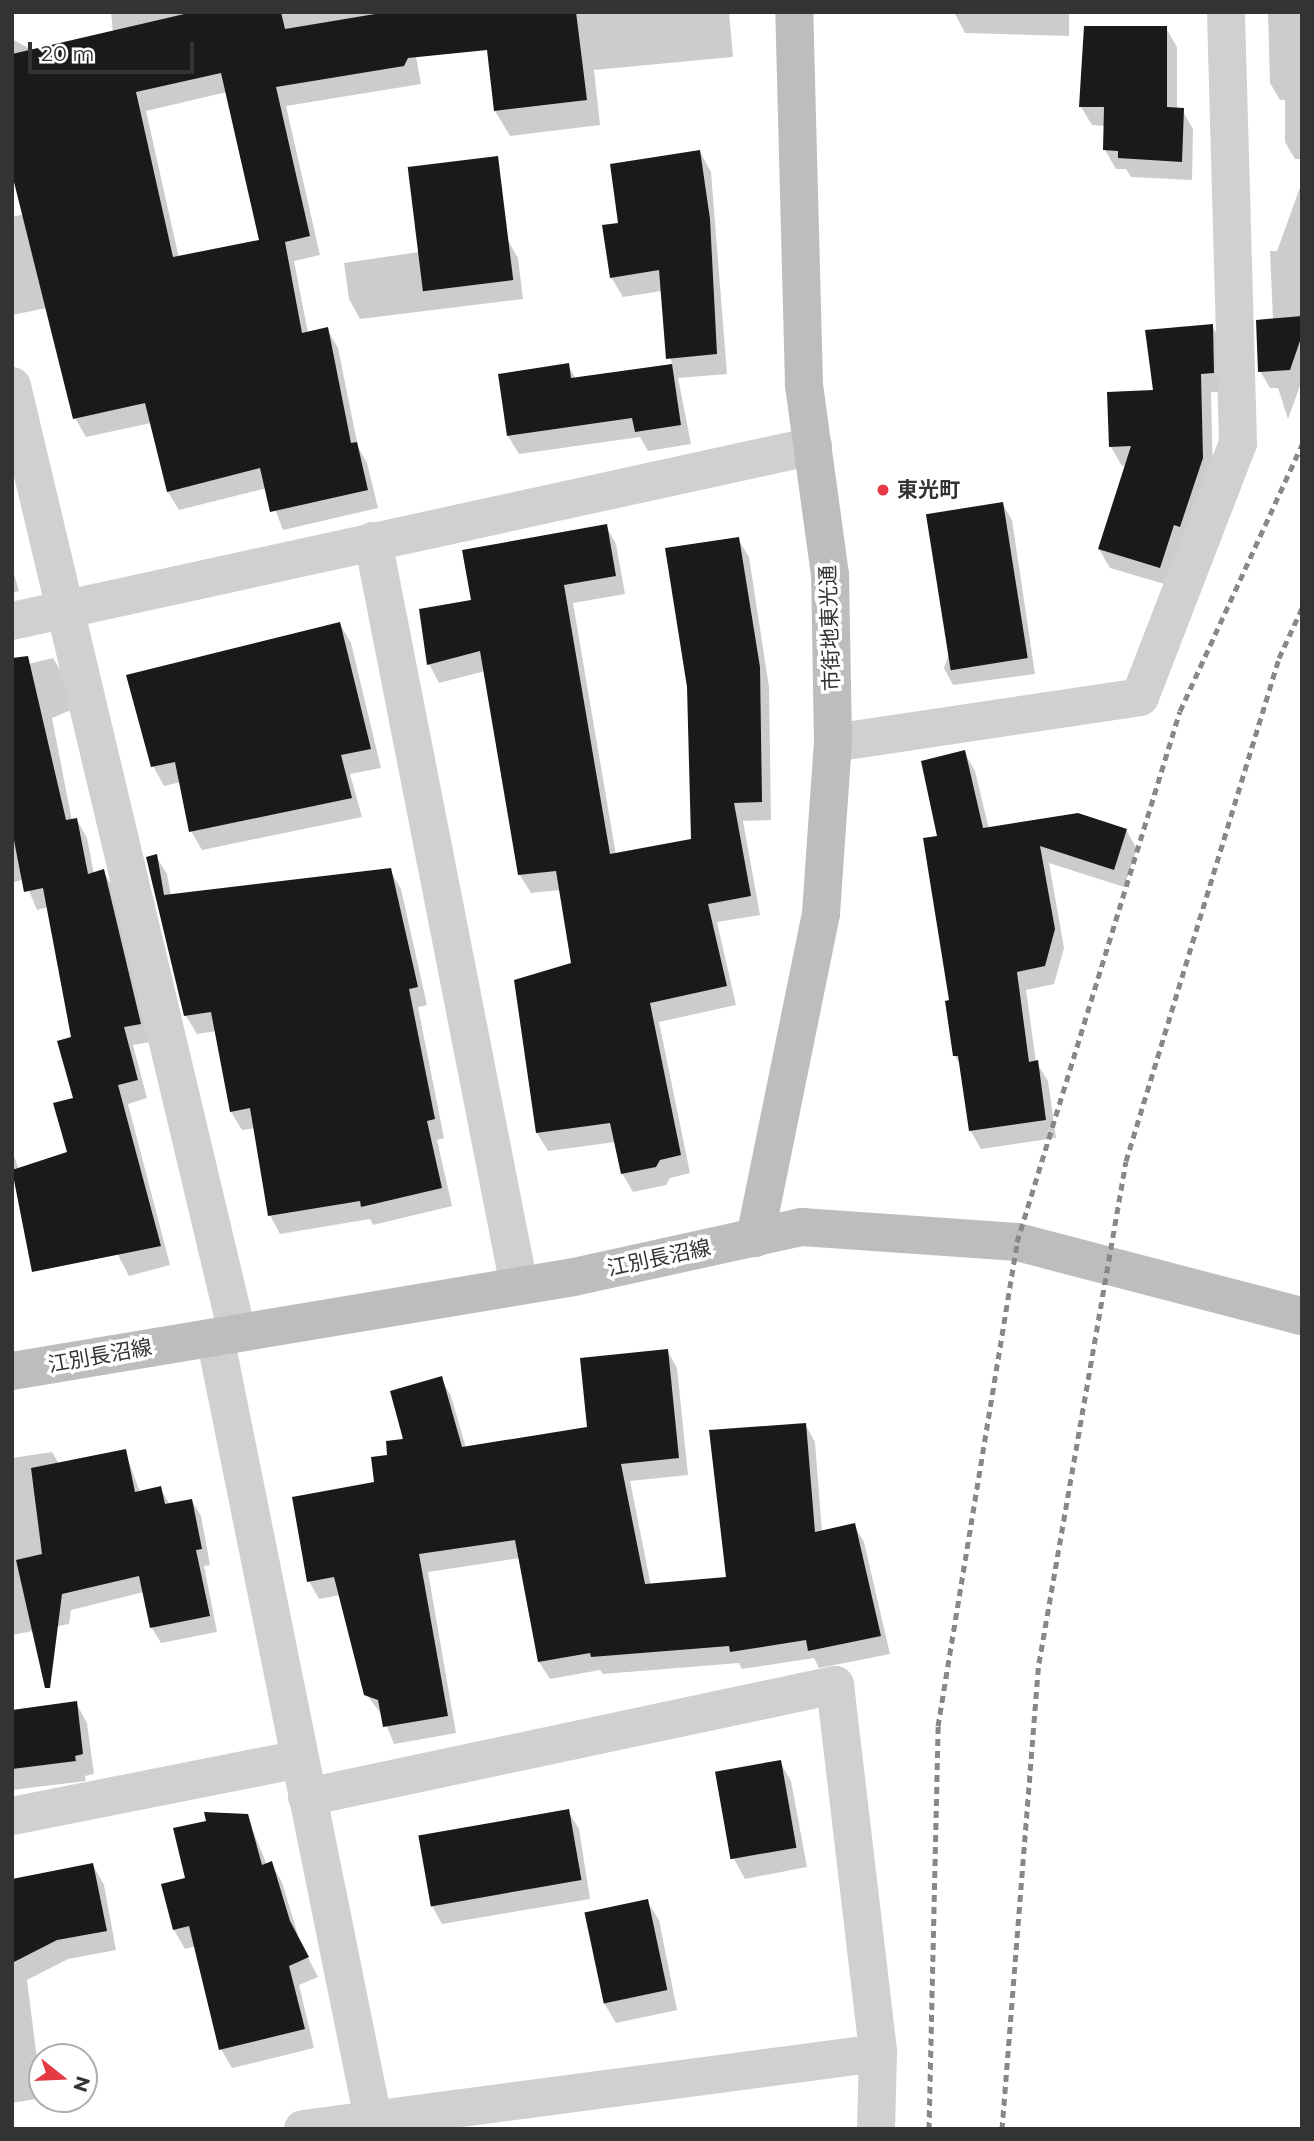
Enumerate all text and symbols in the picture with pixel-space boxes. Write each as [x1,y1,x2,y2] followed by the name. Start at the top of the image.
[32,28,198,72] scale bar
[41,41,95,66] text: 20 m
[897,477,960,503] place label: 東光町
[875,482,891,498] marker: 東光町
[815,565,845,691] street label: 市街地東光通
[605,1235,713,1281] street label: 江別長沼線
[46,1334,154,1378] street label: 江別長沼線
[28,2043,98,2113] north arrow
[68,2073,95,2095] text: N

